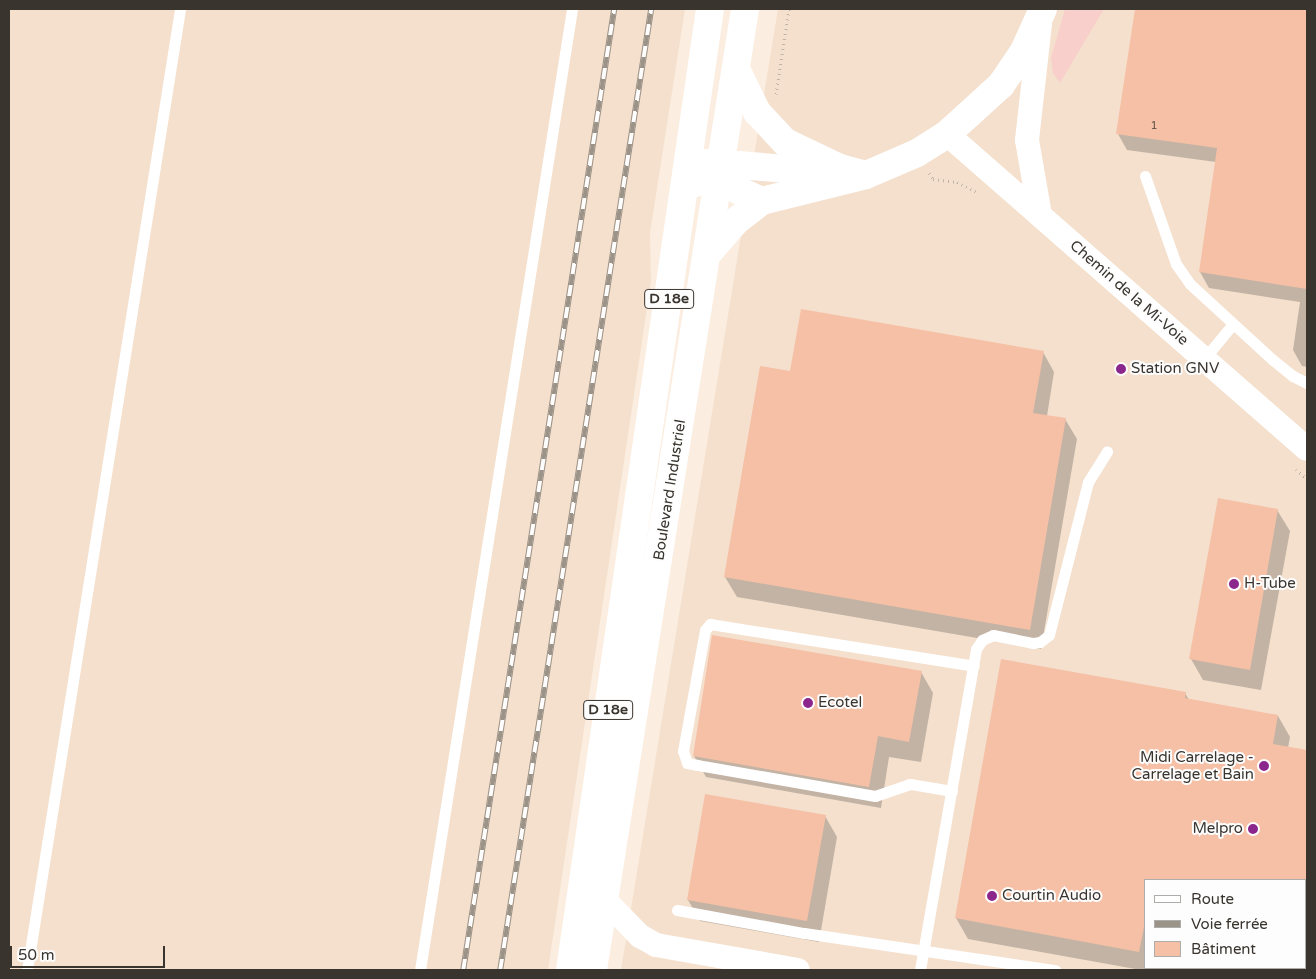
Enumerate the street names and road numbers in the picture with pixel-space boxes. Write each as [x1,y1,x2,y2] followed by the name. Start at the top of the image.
[1066,237,1192,349] street label: Chemin de la Mi-Voie
[644,288,694,310] road number: D 18e
[650,418,690,562] street label: Boulevard Industriel
[583,698,633,722] road number: D 18e

